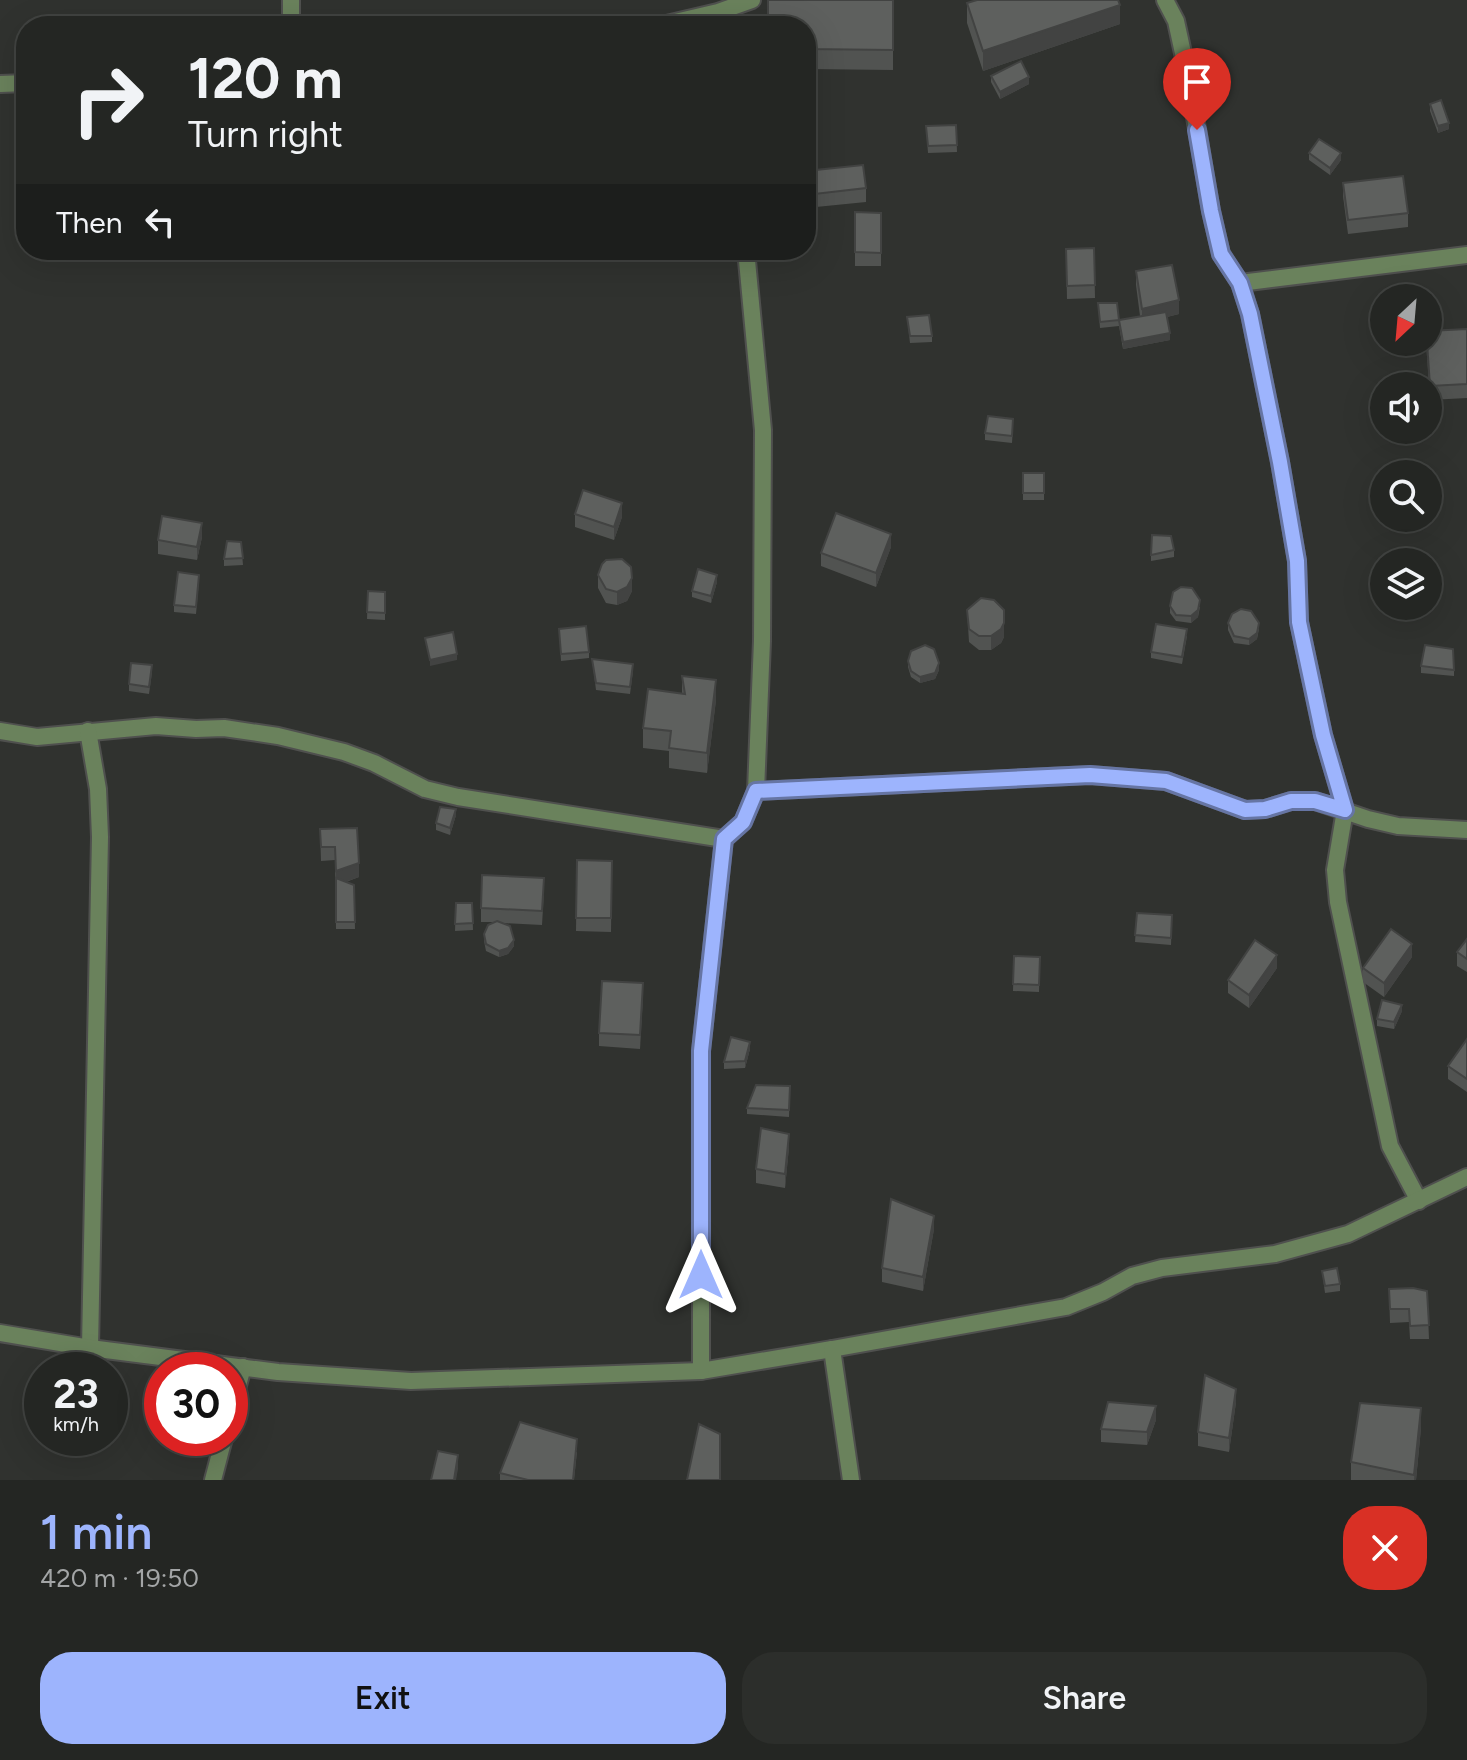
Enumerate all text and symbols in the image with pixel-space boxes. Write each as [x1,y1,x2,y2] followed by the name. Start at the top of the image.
[188,45,343,112] text: 120 m
[56,48,160,152] icon: right
[1163,48,1231,130] pin
[1175,60,1219,104] icon: arrive
[188,113,343,156] text: Turn right
[138,200,182,244] icon: left
[56,204,122,241] text: Then
[1370,284,1442,356] north arrow
[1370,284,1442,620] map controls
[1370,372,1442,444] button: sound
[1370,460,1442,532] button: search
[1370,548,1442,620] button: layers
[659,1233,743,1317] position arrow
[144,1352,248,1456] speed limit sign: 30
[53,1370,99,1418] text: 23
[53,1412,99,1436] text: km/h
[40,1503,152,1561] text: 1 min
[1343,1506,1427,1590] button: close
[40,1562,199,1594] text: 420 m · 19:50
[40,1652,726,1744] button: Exit
[742,1652,1427,1744] button: Share

